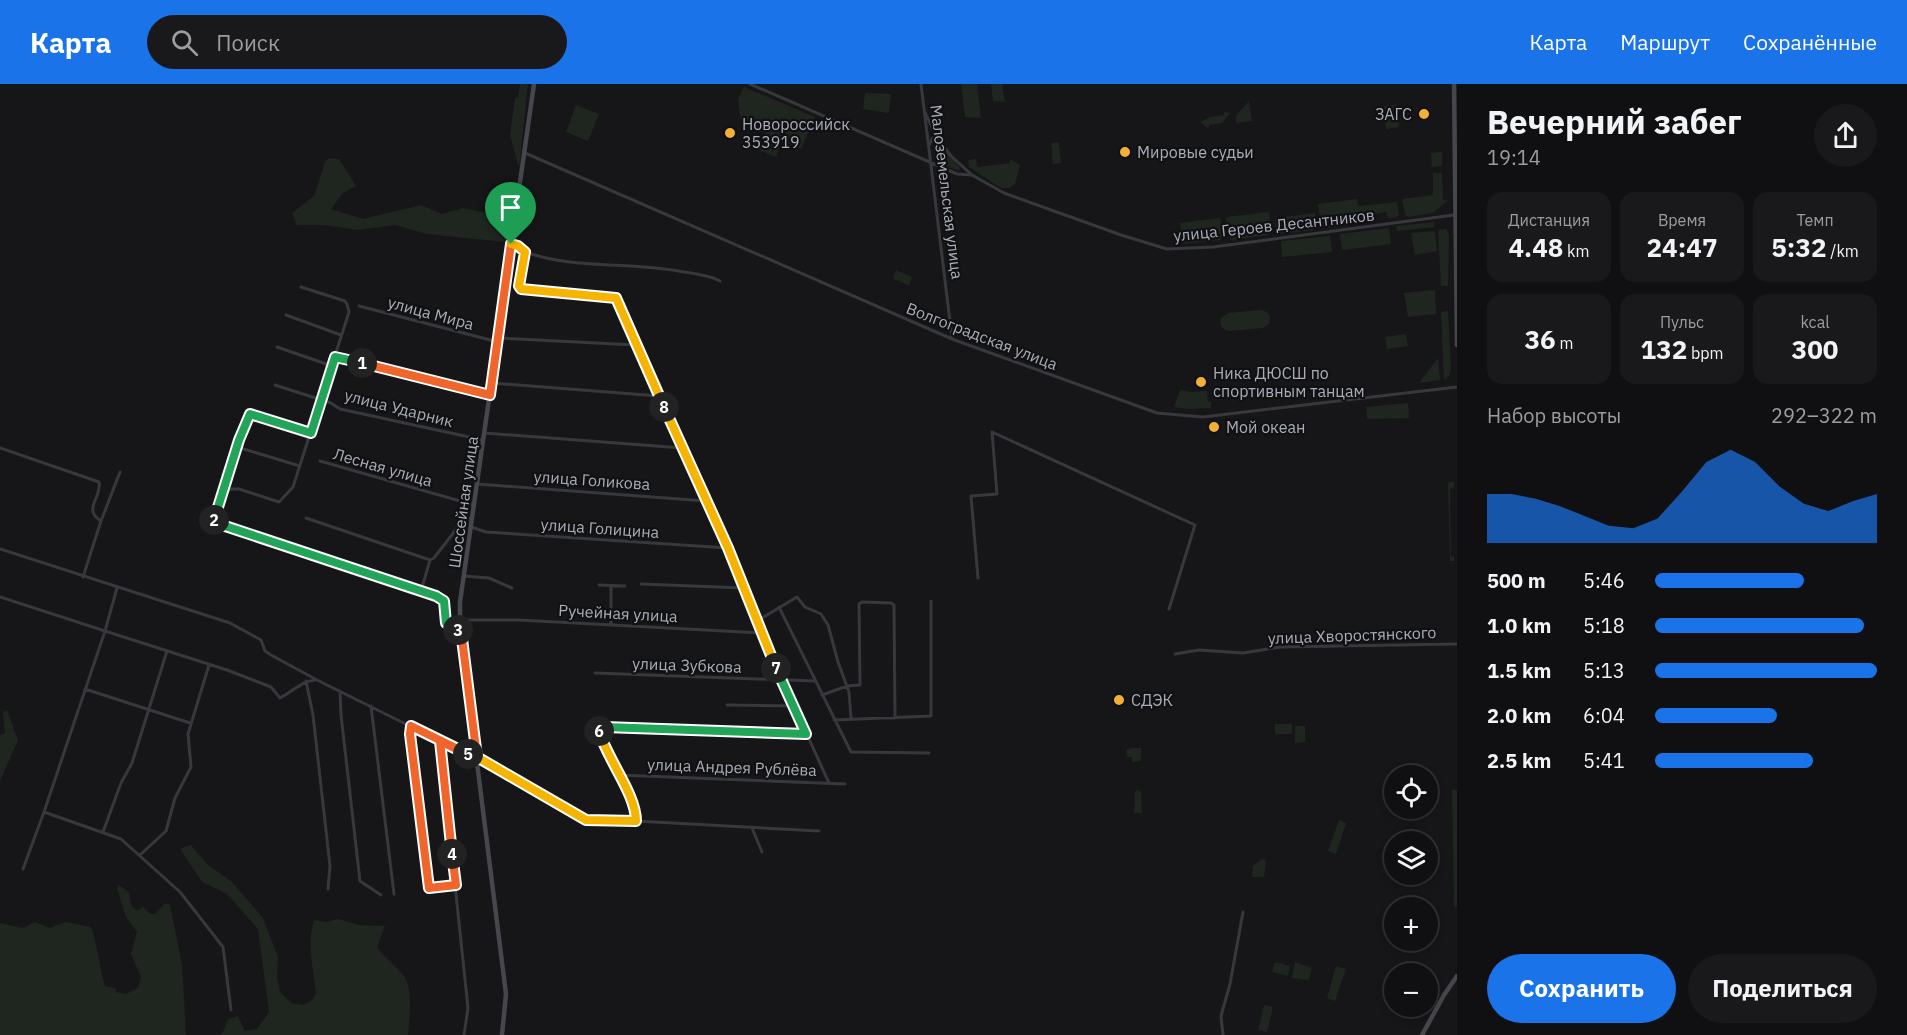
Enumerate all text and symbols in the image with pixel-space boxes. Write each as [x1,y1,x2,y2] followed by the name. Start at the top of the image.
[147,15,567,69] search box
[30,24,111,61] text: Карта
[168,26,201,59] icon: search
[216,28,280,57] text: Поиск
[1529,28,1587,56] text: Карта
[1620,28,1710,56] text: Маршрут
[1743,28,1877,56] text: Сохранённые
[1487,100,1742,143] text: Вечерний забег
[926,104,968,281] street label: Малоземельская улица
[1375,104,1412,124] place label: ЗАГС
[1814,104,1877,167] button: share
[1417,107,1431,121] marker: ЗАГС
[742,114,850,152] place label: Новороссийск 353919
[723,126,737,140] marker: Новороссийск 353919
[1137,142,1254,162] place label: Мировые судьи
[1487,144,1541,171] text: 19:14
[1118,145,1132,159] marker: Мировые судьи
[485,182,536,244] pin
[494,191,527,224] icon: arrive
[1172,204,1376,246] street label: улица Героев Десантников
[1508,210,1590,230] text: Дистанция
[1658,210,1706,230] text: Время
[1796,210,1834,230] text: Темп
[1508,230,1563,264] text: 4.48
[1647,230,1717,264] text: 24:47
[1771,230,1827,264] text: 5:32
[1563,241,1590,261] text: km
[1827,241,1859,261] text: /km
[386,292,477,334] street label: улица Мира
[903,298,1061,374] street label: Волгоградская улица
[1660,312,1704,332] text: Пульс
[1800,312,1830,332] text: kcal
[1525,322,1556,356] text: 36
[1640,332,1687,366] text: 132
[1792,332,1838,366] text: 300
[1556,333,1573,353] text: m
[1687,343,1724,363] text: bpm
[347,348,377,378] pin: 1
[357,353,367,373] text: 1
[1213,363,1365,401] place label: Ника ДЮСШ по спортивным танцам
[1194,375,1208,389] marker: Ника ДЮСШ по спортивным танцам
[342,385,456,431] street label: улица Ударник
[649,392,679,422] pin: 8
[659,397,669,417] text: 8
[1487,402,1621,429] text: Набор высоты
[1771,402,1877,429] text: 292–322 m
[1226,417,1305,437] place label: Мой океан
[1207,420,1221,434] marker: Мой океан
[444,434,482,569] street label: Шоссейная улица
[331,443,435,491] street label: Лесная улица
[533,466,651,494] street label: улица Голикова
[199,505,229,535] pin: 2
[209,510,219,530] text: 2
[540,514,660,542] street label: улица Голицина
[1487,567,1546,594] text: 500 m
[1583,567,1625,594] text: 5:46
[558,600,679,626] street label: Ручейная улица
[1487,612,1551,639] text: 1.0 km
[1583,612,1625,639] text: 5:18
[443,615,473,645] pin: 3
[453,620,463,640] text: 3
[1267,622,1437,648] street label: улица Хворостянского
[632,653,743,677] street label: улица Зубкова
[761,653,791,683] pin: 7
[1487,657,1551,684] text: 1.5 km
[1583,657,1625,684] text: 5:13
[771,658,781,678] text: 7
[1131,690,1173,710] place label: СДЭК
[1112,693,1126,707] marker: СДЭК
[1487,702,1551,729] text: 2.0 km
[1583,702,1625,729] text: 6:04
[584,716,614,746] pin: 6
[594,721,604,741] text: 6
[453,739,483,769] pin: 5
[463,744,473,764] text: 5
[1487,747,1551,774] text: 2.5 km
[1583,747,1625,774] text: 5:41
[647,754,818,780] street label: улица Андрея Рублёва
[1384,765,1438,1017] map controls
[1384,765,1438,819] button: locate
[1384,831,1438,885] button: layers
[437,839,467,869] pin: 4
[447,844,457,864] text: 4
[1384,897,1438,951] button: +
[1487,954,1676,1023] button: Сохранить
[1688,954,1877,1023] button: Поделиться
[1384,963,1438,1017] button: −

